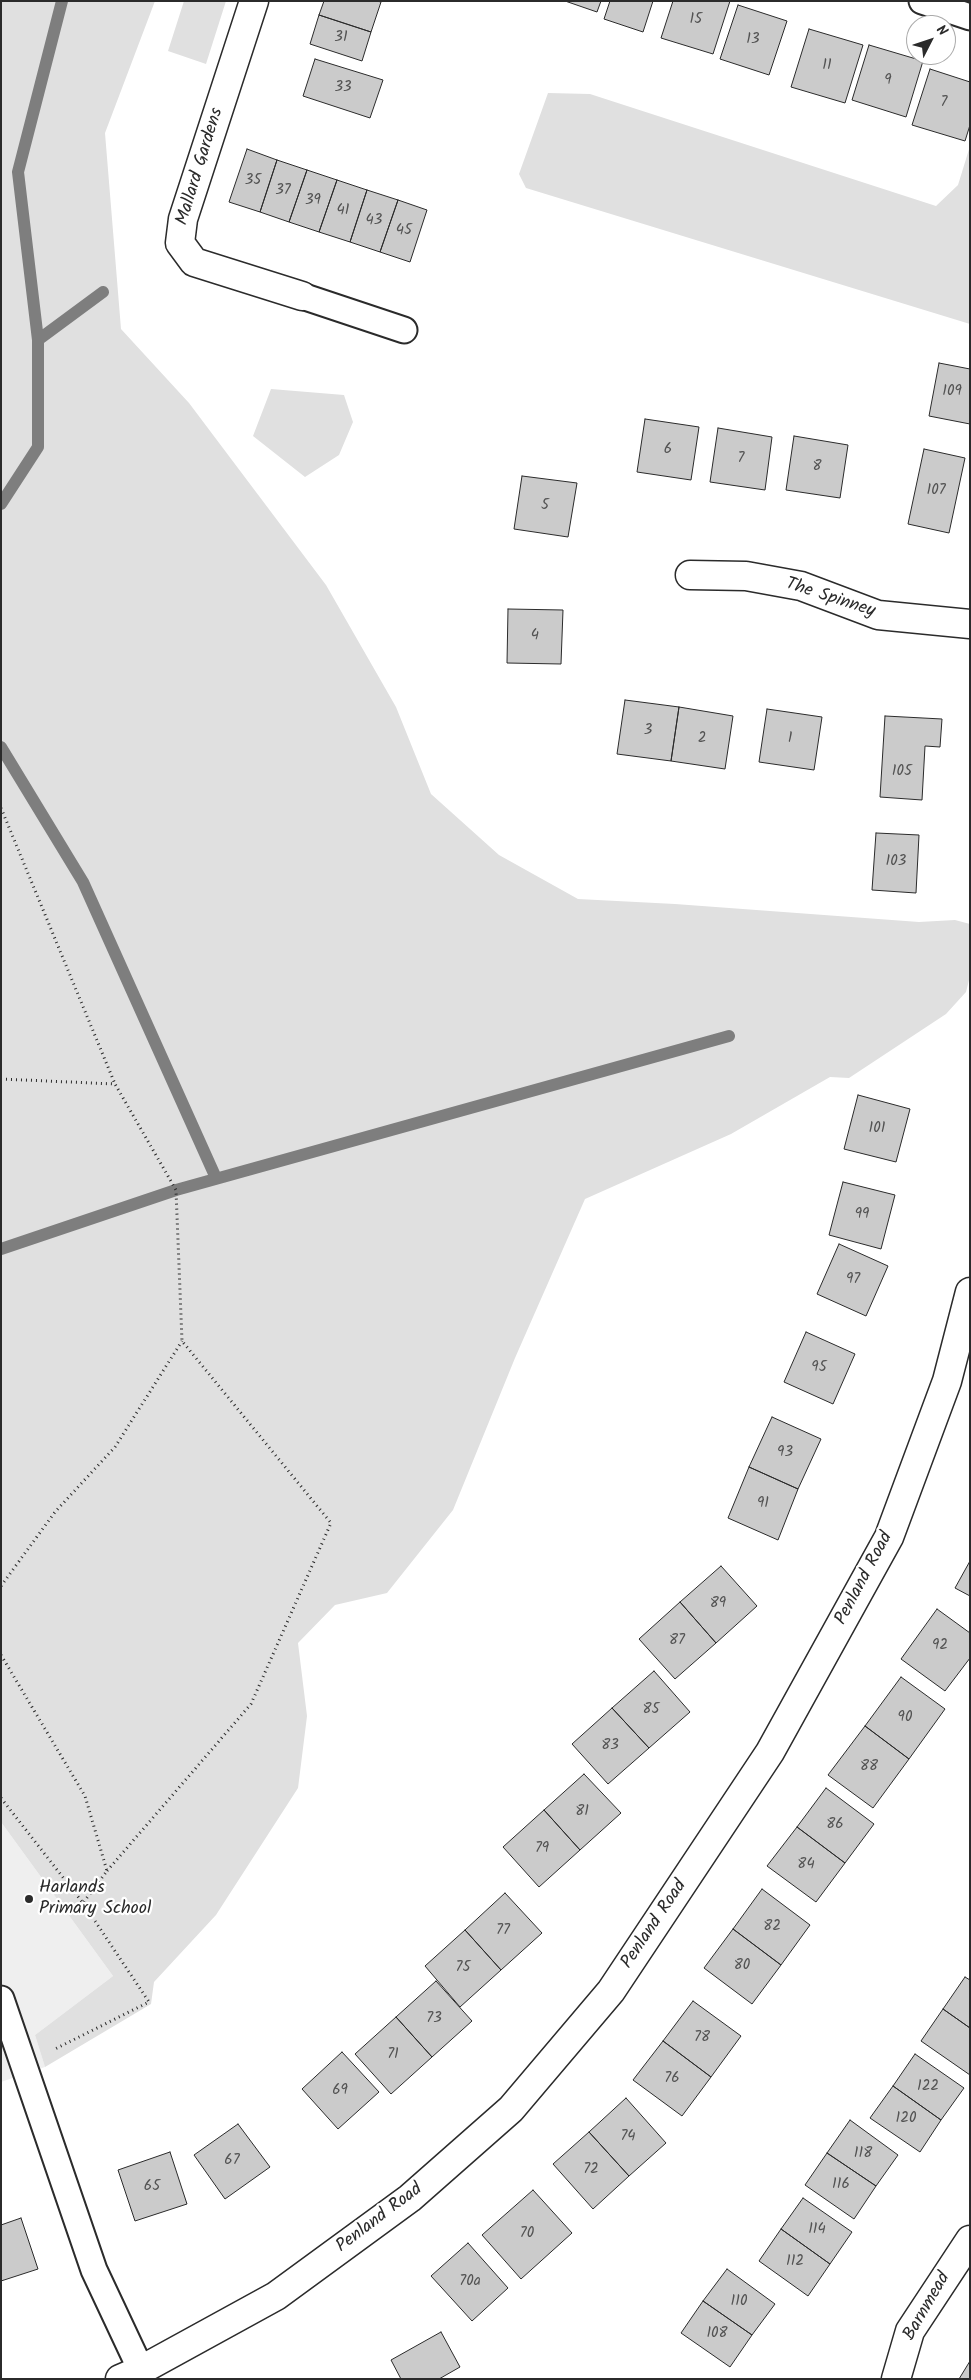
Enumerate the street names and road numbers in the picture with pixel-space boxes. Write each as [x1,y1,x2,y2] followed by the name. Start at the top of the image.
[173,106,229,228] street label: Mallard Gardens
[783,574,877,624] street label: The Spinney
[831,1529,899,1629] street label: Penland Road
[617,1877,693,1973] street label: Penland Road
[333,2180,427,2258] street label: Penland Road
[900,2269,956,2345] street label: Barnmead

